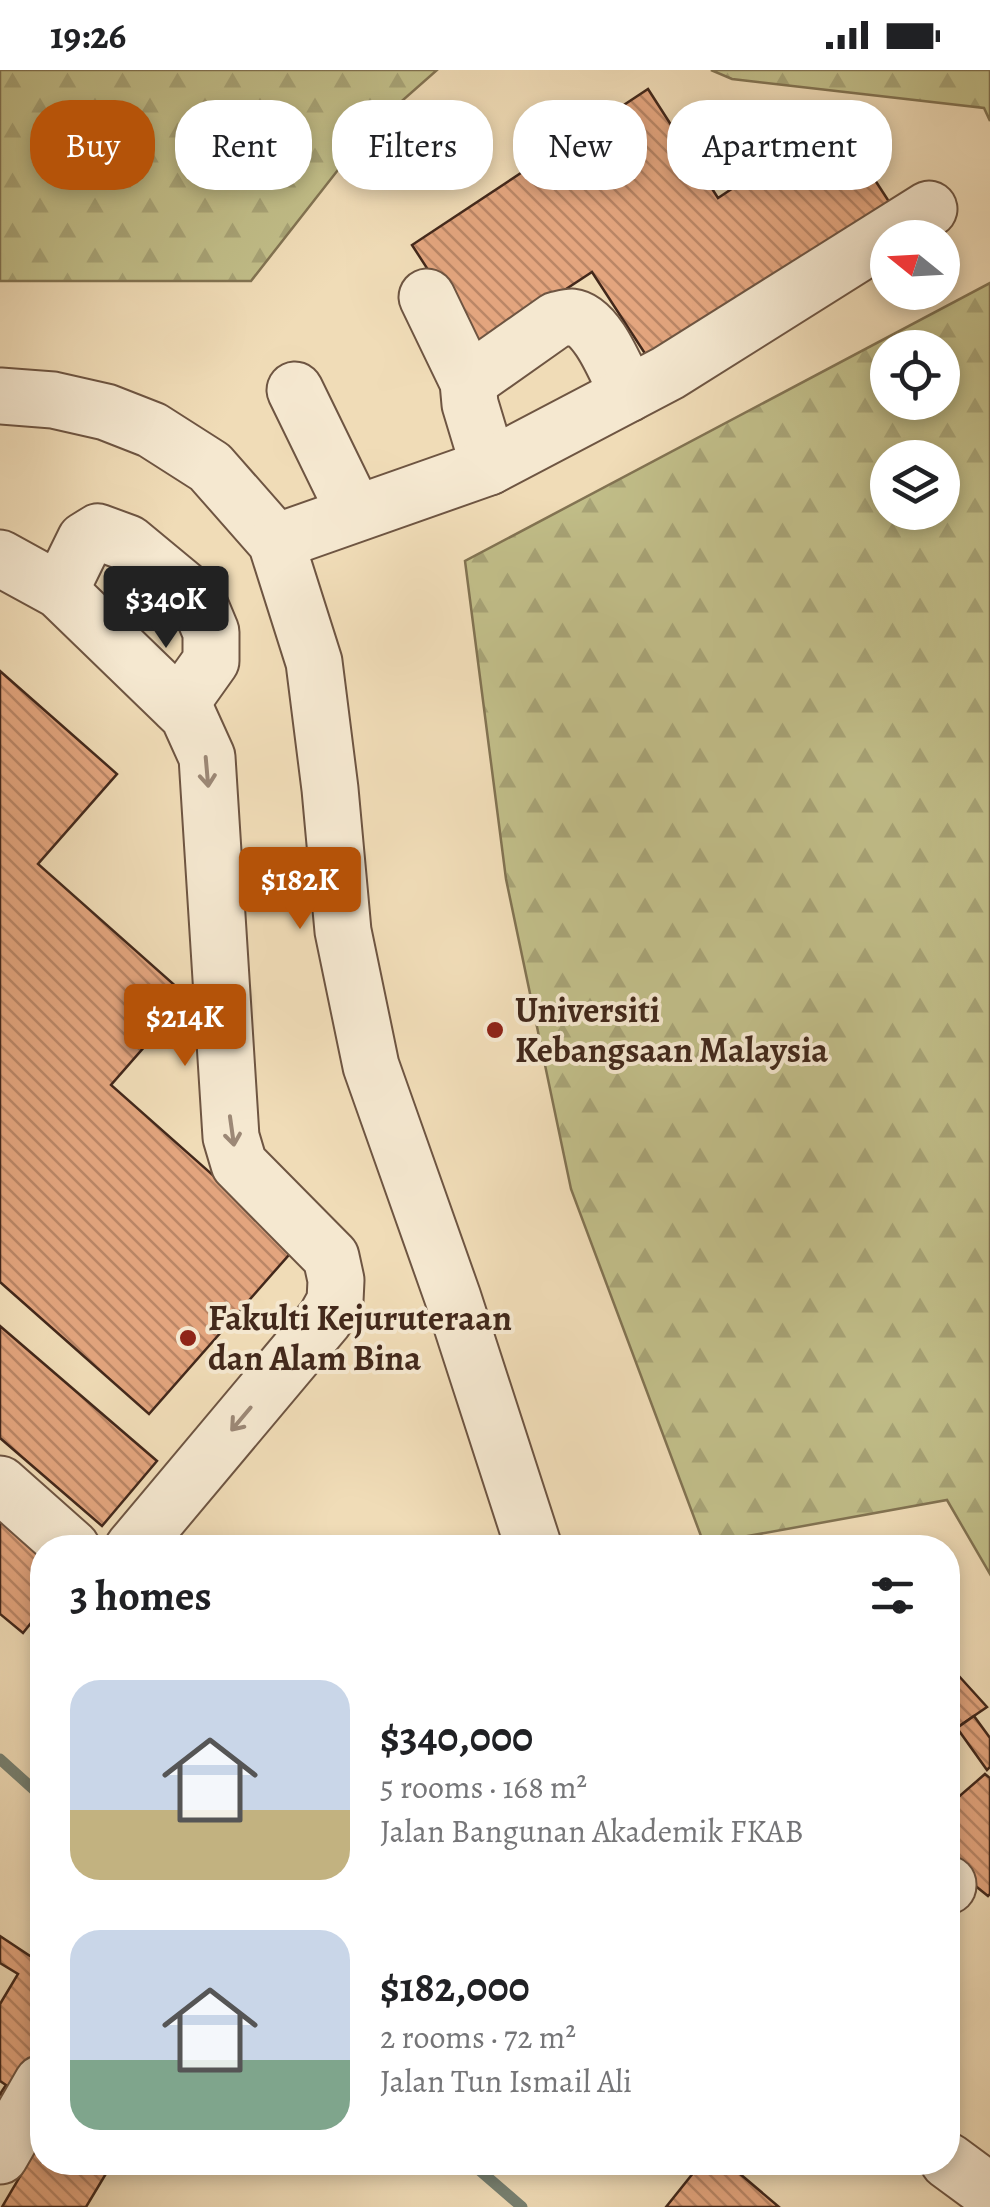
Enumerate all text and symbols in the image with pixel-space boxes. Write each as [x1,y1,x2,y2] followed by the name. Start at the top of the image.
[50,9,126,61] text: 19:26
[30,100,155,190] chip: Buy
[175,100,312,190] chip: Rent
[332,100,493,190] chip: Filters
[513,100,647,190] chip: New
[667,100,892,190] chip: Apartment
[870,220,960,310] north arrow
[870,220,960,530] map controls
[870,330,960,420] button: locate
[870,440,960,530] button: layers
[96,566,236,651] pin: $340K
[126,576,206,620] text: $340K
[198,755,217,788] one-way arrow
[230,847,370,932] pin: $182K
[261,857,339,901] text: $182K
[115,984,255,1069] pin: $214K
[515,986,828,1074] place label: Universiti Kebangsaan Malaysia
[146,994,224,1038] text: $214K
[484,1019,506,1041] marker: Universiti Kebangsaan Malaysia
[223,1114,242,1147] one-way arrow
[208,1294,512,1382] place label: Fakulti Kejuruteraan dan Alam Bina
[177,1327,199,1349] marker: Fakulti Kejuruteraan dan Alam Bina
[231,1405,253,1431] one-way arrow
[70,1567,212,1624] text: 3 homes
[865,1568,920,1623] icon: filters
[380,1708,533,1765] text: $340,000
[150,1720,270,1840] icon: home
[380,1765,587,1809] text: 5 rooms · 168 m²
[380,1809,804,1853] text: Jalan Bangunan Akademik FKAB
[380,1958,530,2015] text: $182,000
[150,1970,270,2090] icon: home
[380,2015,576,2059] text: 2 rooms · 72 m²
[380,2059,632,2103] text: Jalan Tun Ismail Ali

